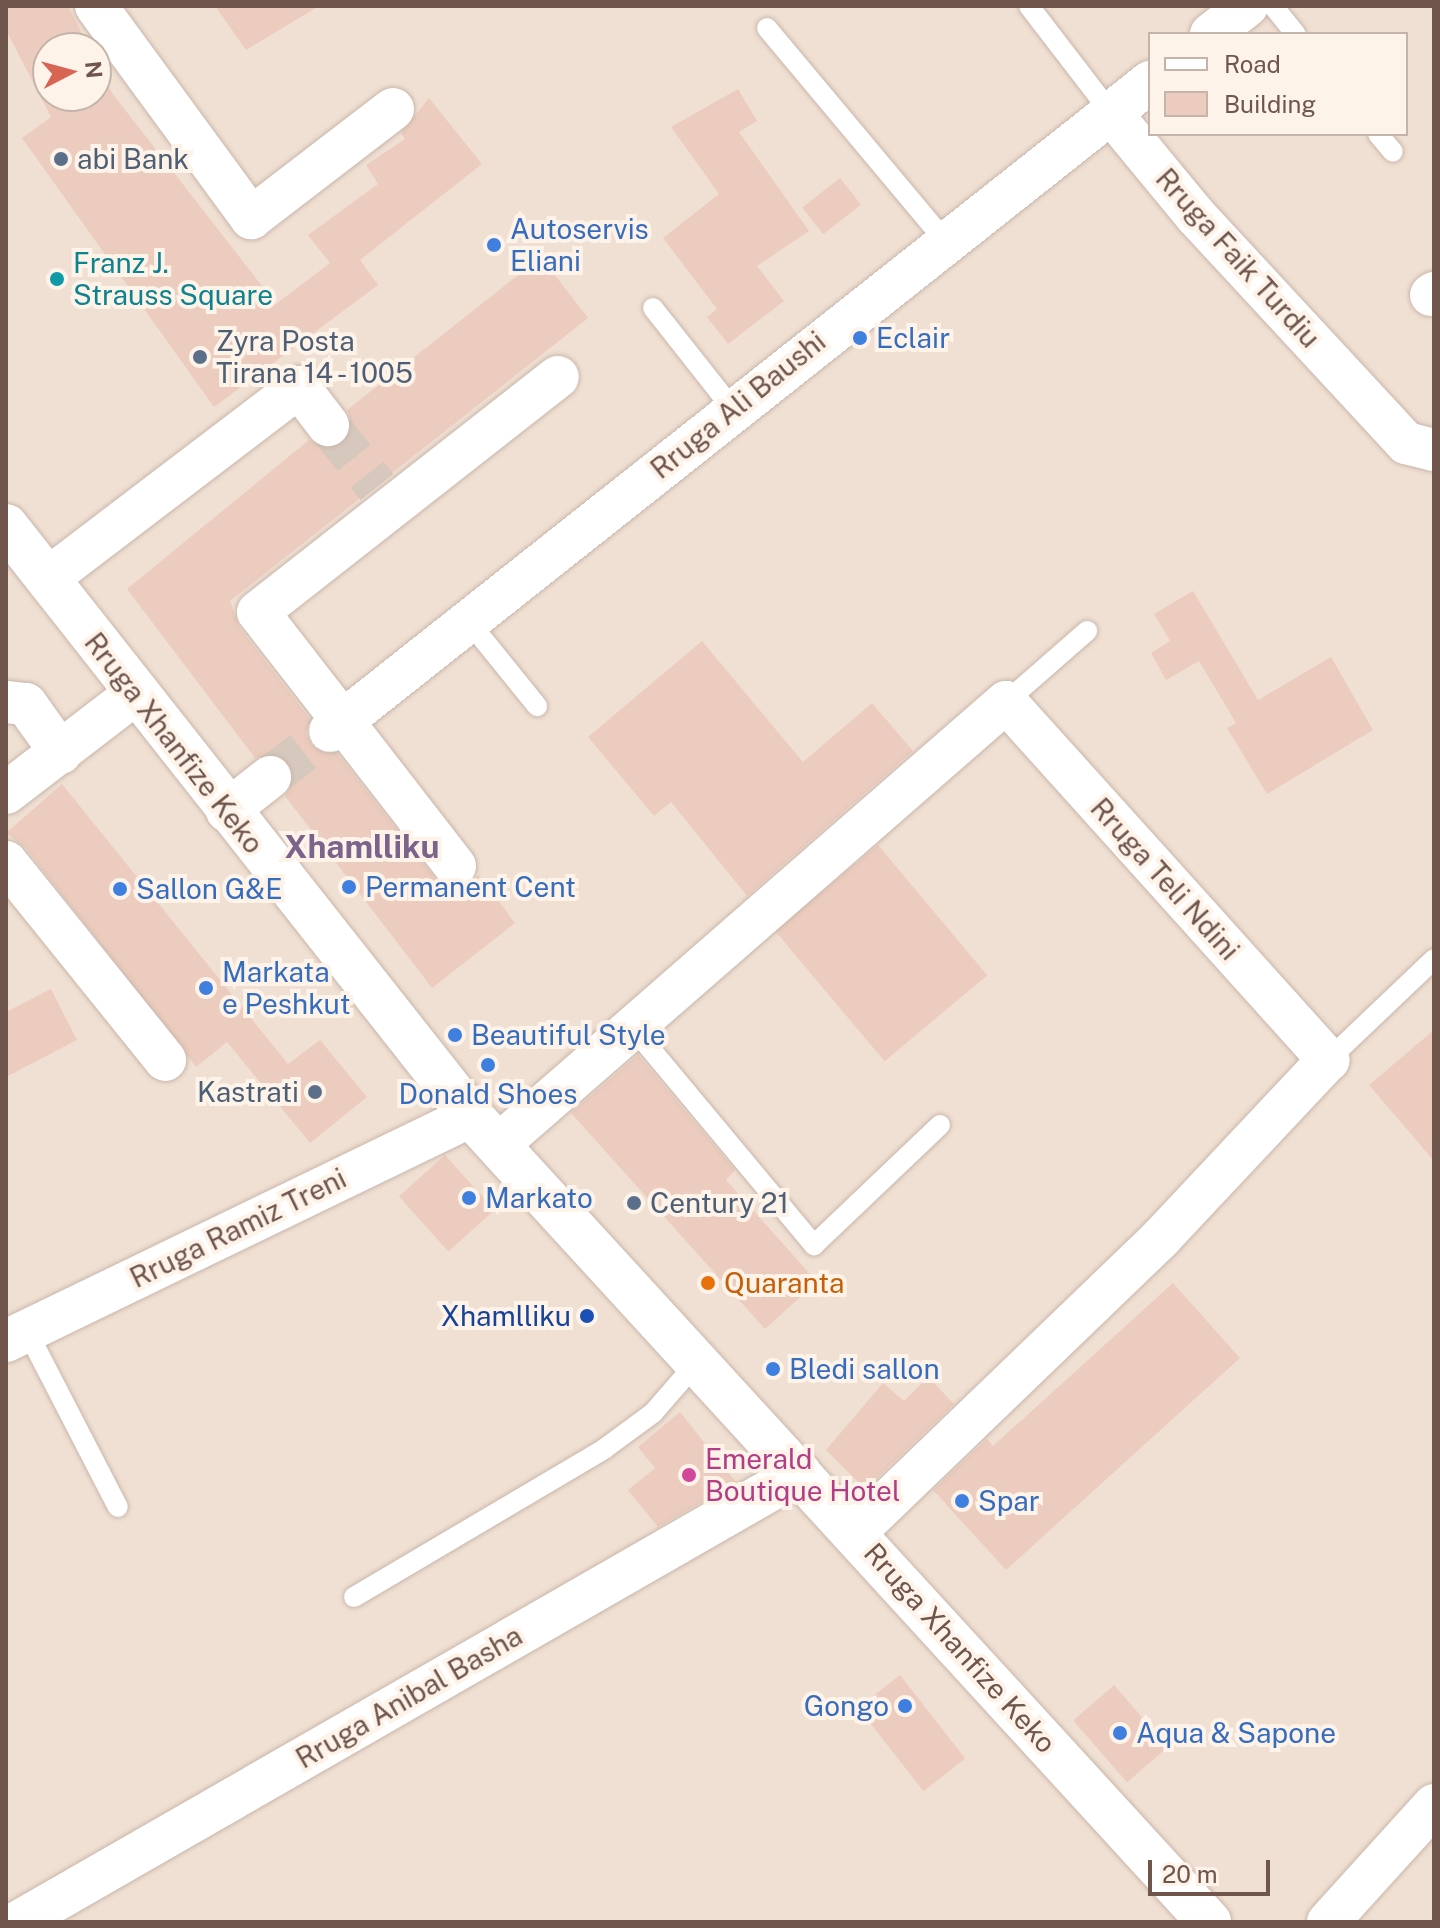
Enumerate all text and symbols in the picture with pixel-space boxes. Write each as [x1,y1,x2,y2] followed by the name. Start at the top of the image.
[32,32,112,112] north arrow
[1148,32,1408,136] legend
[1224,50,1281,78] text: Road
[80,60,108,80] text: N
[1224,90,1316,118] text: Building
[77,142,189,176] place label: abi Bank
[52,150,70,168] marker: abi Bank
[1149,162,1327,354] street label: Rruga Faik Turdiu
[510,212,649,278] place label: Autoservis Eliani
[485,236,503,254] marker: Autoservis Eliani
[73,246,273,312] place label: Franz J. Strauss Square
[48,270,66,288] marker: Franz J. Strauss Square
[876,321,950,355] place label: Eclair
[216,324,421,390] place label: Zyra Posta Tirana 14 - 1005
[644,324,832,486] street label: Rruga Ali Baushi
[851,329,869,347] marker: Eclair
[191,348,209,366] marker: Zyra Posta Tirana 14 - 1005
[77,626,271,860] street label: Rruga Xhanfize Keko
[1084,791,1246,967] street label: Rruga Teli Ndini
[285,828,439,866] district label: Xhamlliku
[365,870,576,904] place label: Permanent Cent
[136,872,283,906] place label: Sallon G&E
[340,878,358,896] marker: Permanent Cent
[111,880,129,898] marker: Sallon G&E
[222,955,351,1021] place label: Markata e Peshkut
[197,979,215,997] marker: Markata e Peshkut
[471,1018,666,1052] place label: Beautiful Style
[446,1026,464,1044] marker: Beautiful Style
[479,1056,497,1074] marker: Donald Shoes
[197,1075,299,1109] place label: Kastrati
[399,1077,577,1111] place label: Donald Shoes
[306,1083,324,1101] marker: Kastrati
[125,1161,351,1295] street label: Rruga Ramiz Treni
[485,1181,593,1215] place label: Markato
[650,1186,789,1220] place label: Century 21
[460,1189,478,1207] marker: Markato
[625,1194,643,1212] marker: Century 21
[724,1266,844,1300] place label: Quaranta
[699,1274,717,1292] marker: Quaranta
[441,1299,571,1333] place label: Xhamlliku
[578,1307,596,1325] marker: Xhamlliku
[789,1352,940,1386] place label: Bledi sallon
[764,1360,782,1378] marker: Bledi sallon
[705,1442,901,1508] place label: Emerald Boutique Hotel
[680,1466,698,1484] marker: Emerald Boutique Hotel
[978,1484,1040,1518] place label: Spar
[953,1492,971,1510] marker: Spar
[857,1536,1063,1760] street label: Rruga Xhanfize Keko
[290,1619,528,1775] street label: Rruga Anibal Basha
[804,1689,889,1723] place label: Gongo
[896,1697,914,1715] marker: Gongo
[1136,1716,1336,1750] place label: Aqua & Sapone
[1111,1724,1129,1742] marker: Aqua & Sapone
[1152,1844,1274,1894] scale bar
[1162,1860,1218,1888] text: 20 m

